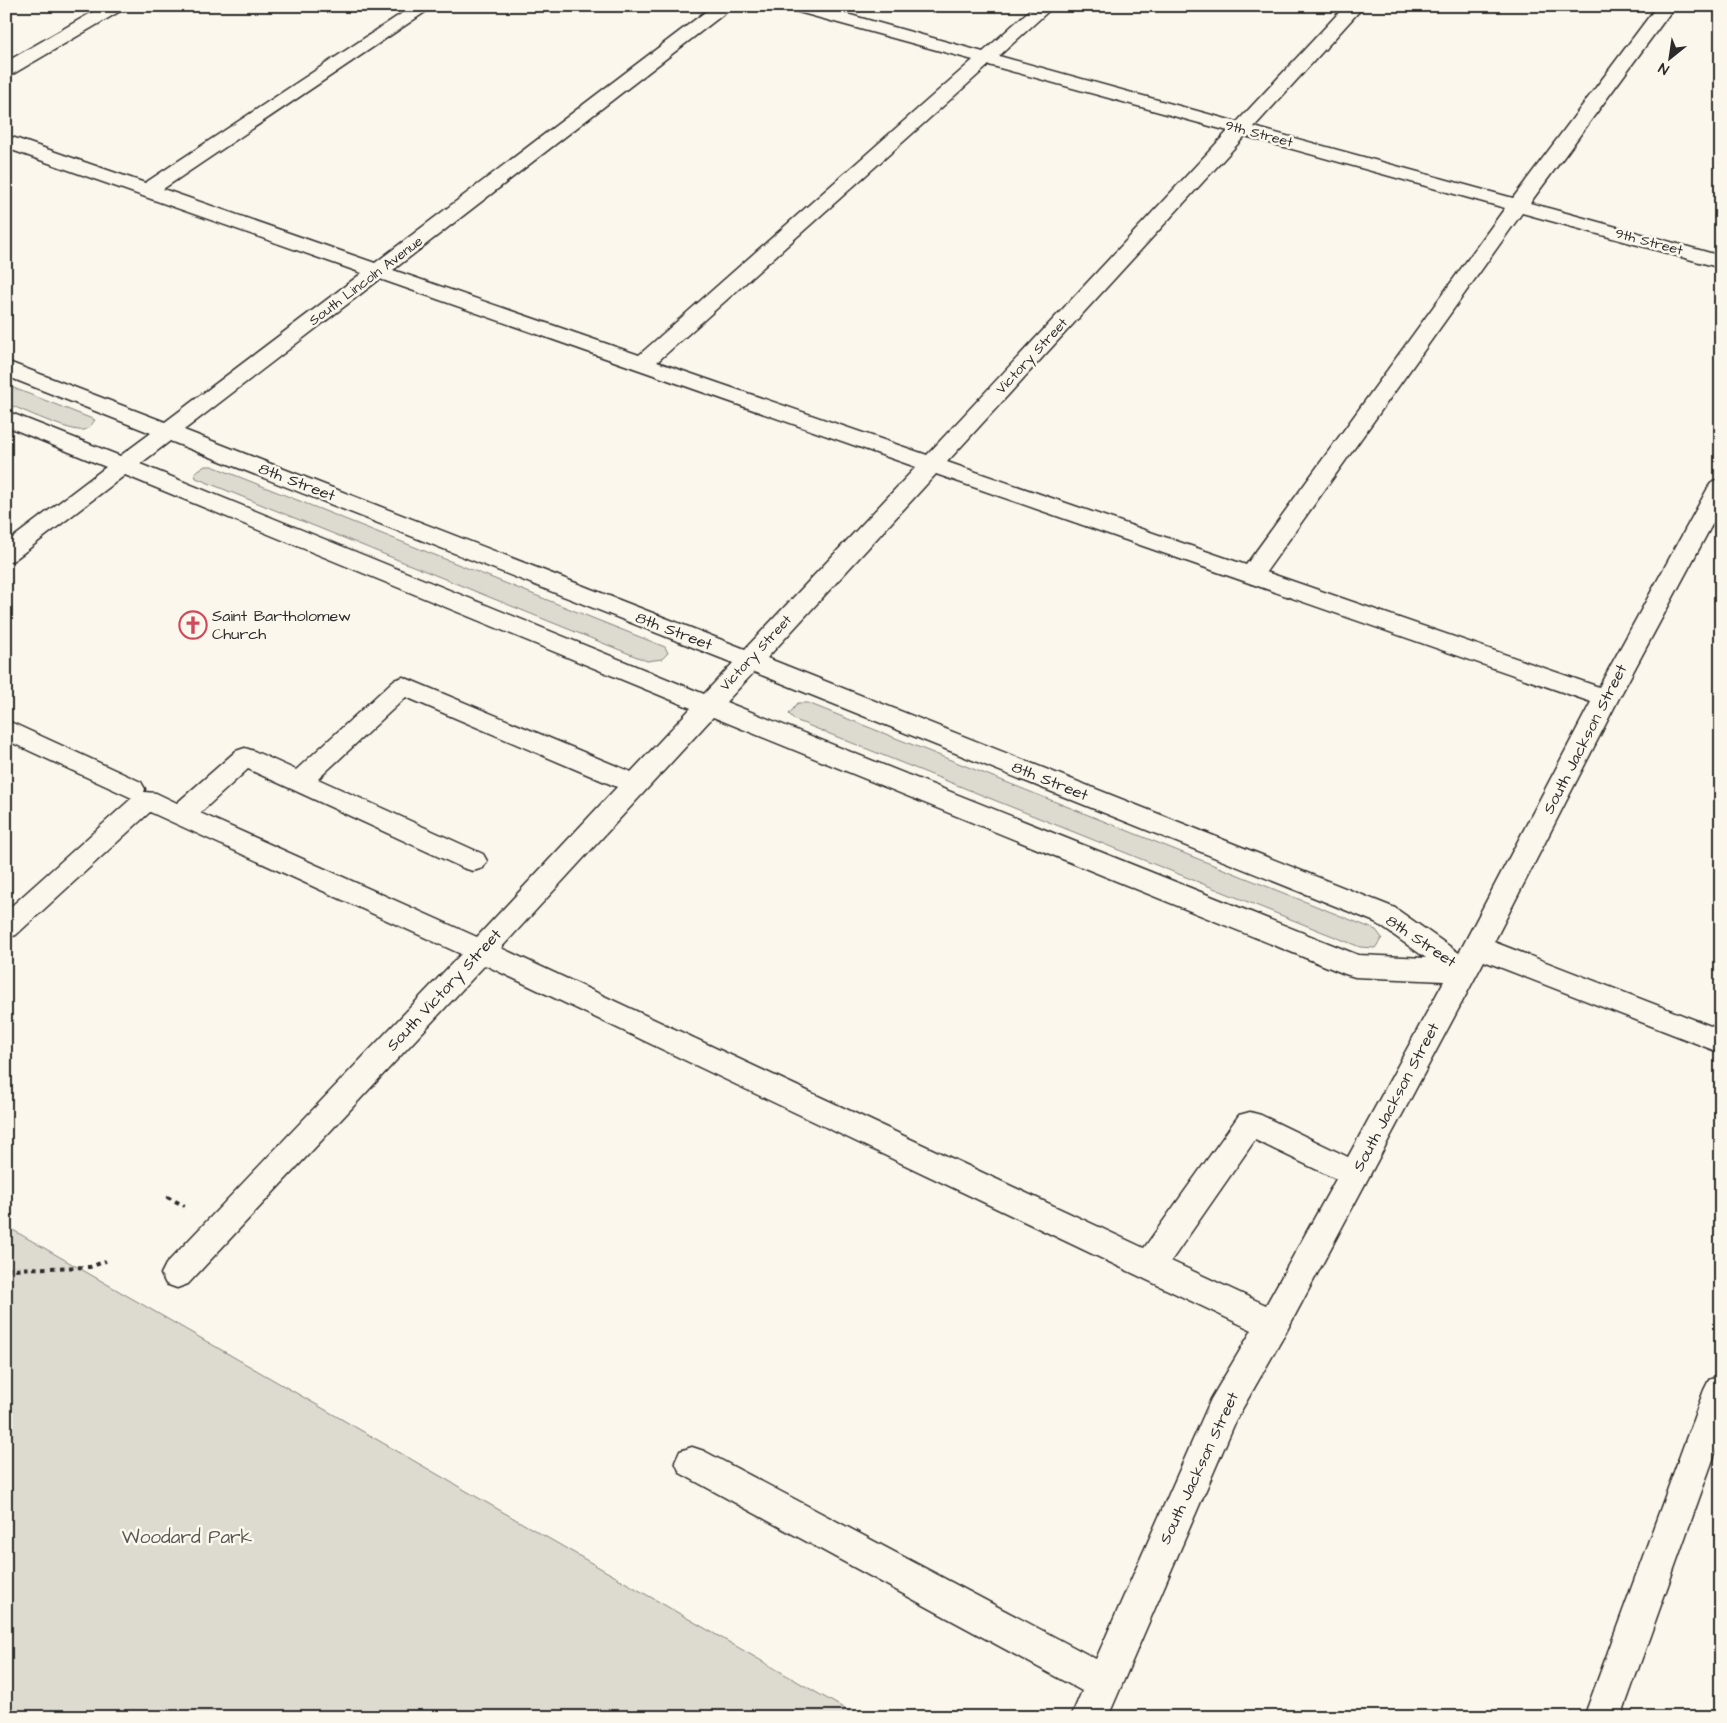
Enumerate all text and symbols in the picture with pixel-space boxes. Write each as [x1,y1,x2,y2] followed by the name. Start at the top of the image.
[1644,32,1694,82] north arrow
[1655,57,1673,79] text: N
[1223,115,1295,153] street label: 9th Street
[1613,223,1685,261] street label: 9th Street
[305,231,427,331] street label: South Lincoln Avenue
[991,313,1073,398] street label: Victory Street
[255,457,339,507] street label: 8th Street
[212,605,351,645] place label: Saint Bartholomew Church
[632,606,716,656] street label: 8th Street
[178,610,208,640] church icon: Saint Bartholomew Church
[715,610,797,695] street label: Victory Street
[1538,660,1633,818] street label: South Jackson Street
[1009,756,1092,806] street label: 8th Street
[1381,909,1461,973] street label: 8th Street
[382,924,508,1057] street label: South Victory Street
[1347,1018,1445,1175] street label: South Jackson Street
[1154,1388,1244,1548] street label: South Jackson Street
[122,1524,253,1551] park label: Woodard Park

